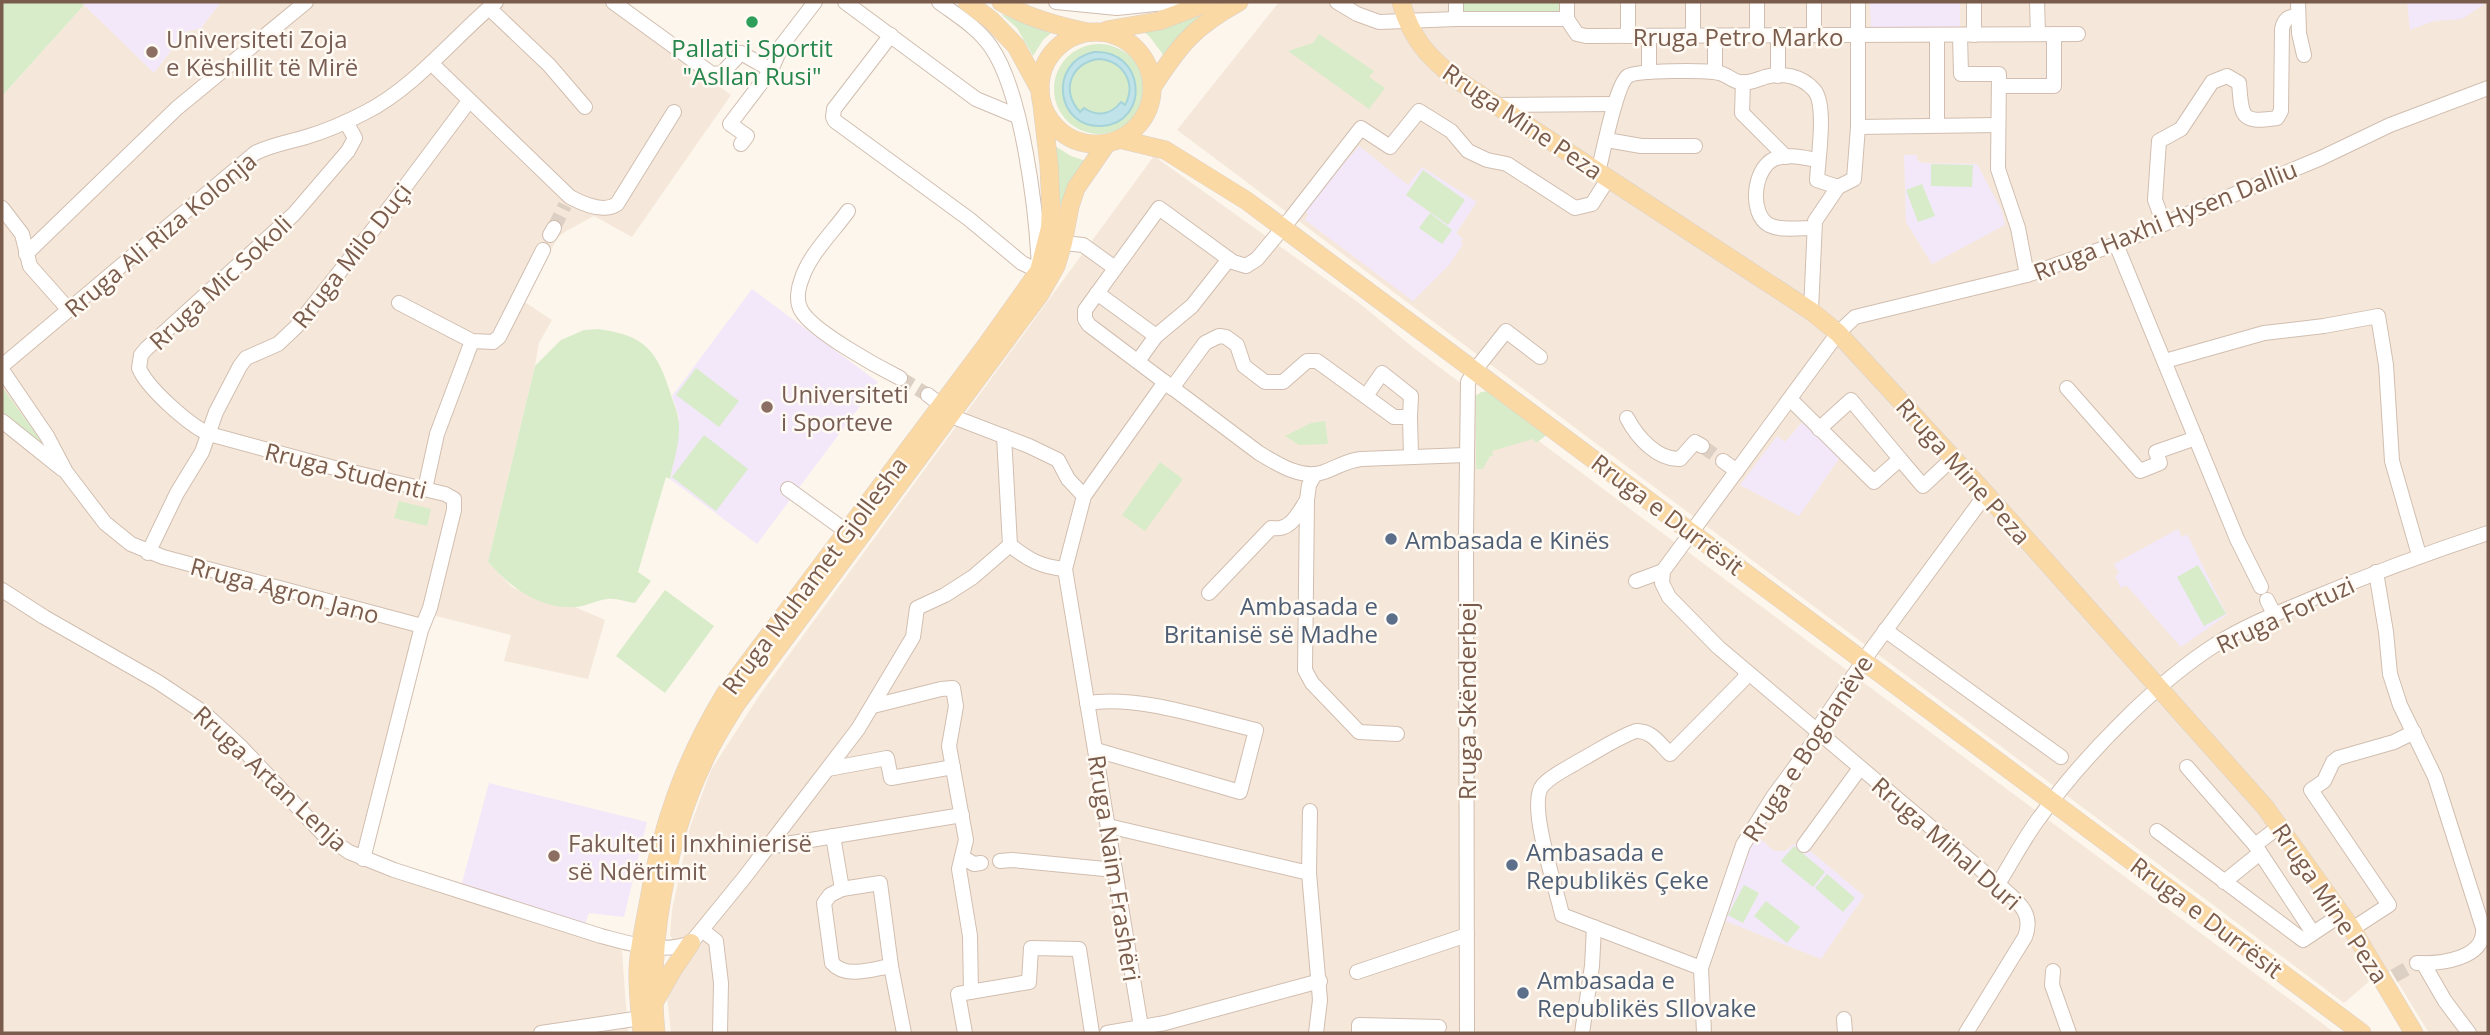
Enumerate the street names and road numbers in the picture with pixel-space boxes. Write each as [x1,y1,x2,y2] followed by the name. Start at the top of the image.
[1633,20,1843,53] street label: Rruga Petro Marko
[1436,55,1610,187] street label: Rruga Mine Peza
[57,144,263,324] street label: Rruga Ali Riza Kolonja
[2028,152,2302,288] street label: Rruga Haxhi Hysen Dalliu
[284,175,418,335] street label: Rruga Milo Duçi
[141,207,299,357] street label: Rruga Mic Sokoli
[1889,391,2039,551] street label: Rruga Mine Peza
[262,434,430,506] street label: Rruga Studenti
[1585,446,1751,582] street label: Rruga e Durrësit
[714,449,914,701] street label: Rruga Muhamet Gjollesha
[187,549,383,631] street label: Rruga Agron Jano
[2210,568,2360,660] street label: Rruga Fortuzi
[1450,602,1483,800] street label: Rruga Skënderbej
[1734,648,1880,848] street label: Rruga e Bogdanëve
[187,698,355,858] street label: Rruga Artan Lenja
[1081,752,1149,984] street label: Rruga Naim Frashëri
[1865,769,2029,917] street label: Rruga Mihal Duri
[2265,816,2397,990] street label: Rruga Mine Peza
[2124,849,2290,985] street label: Rruga e Durrësit

